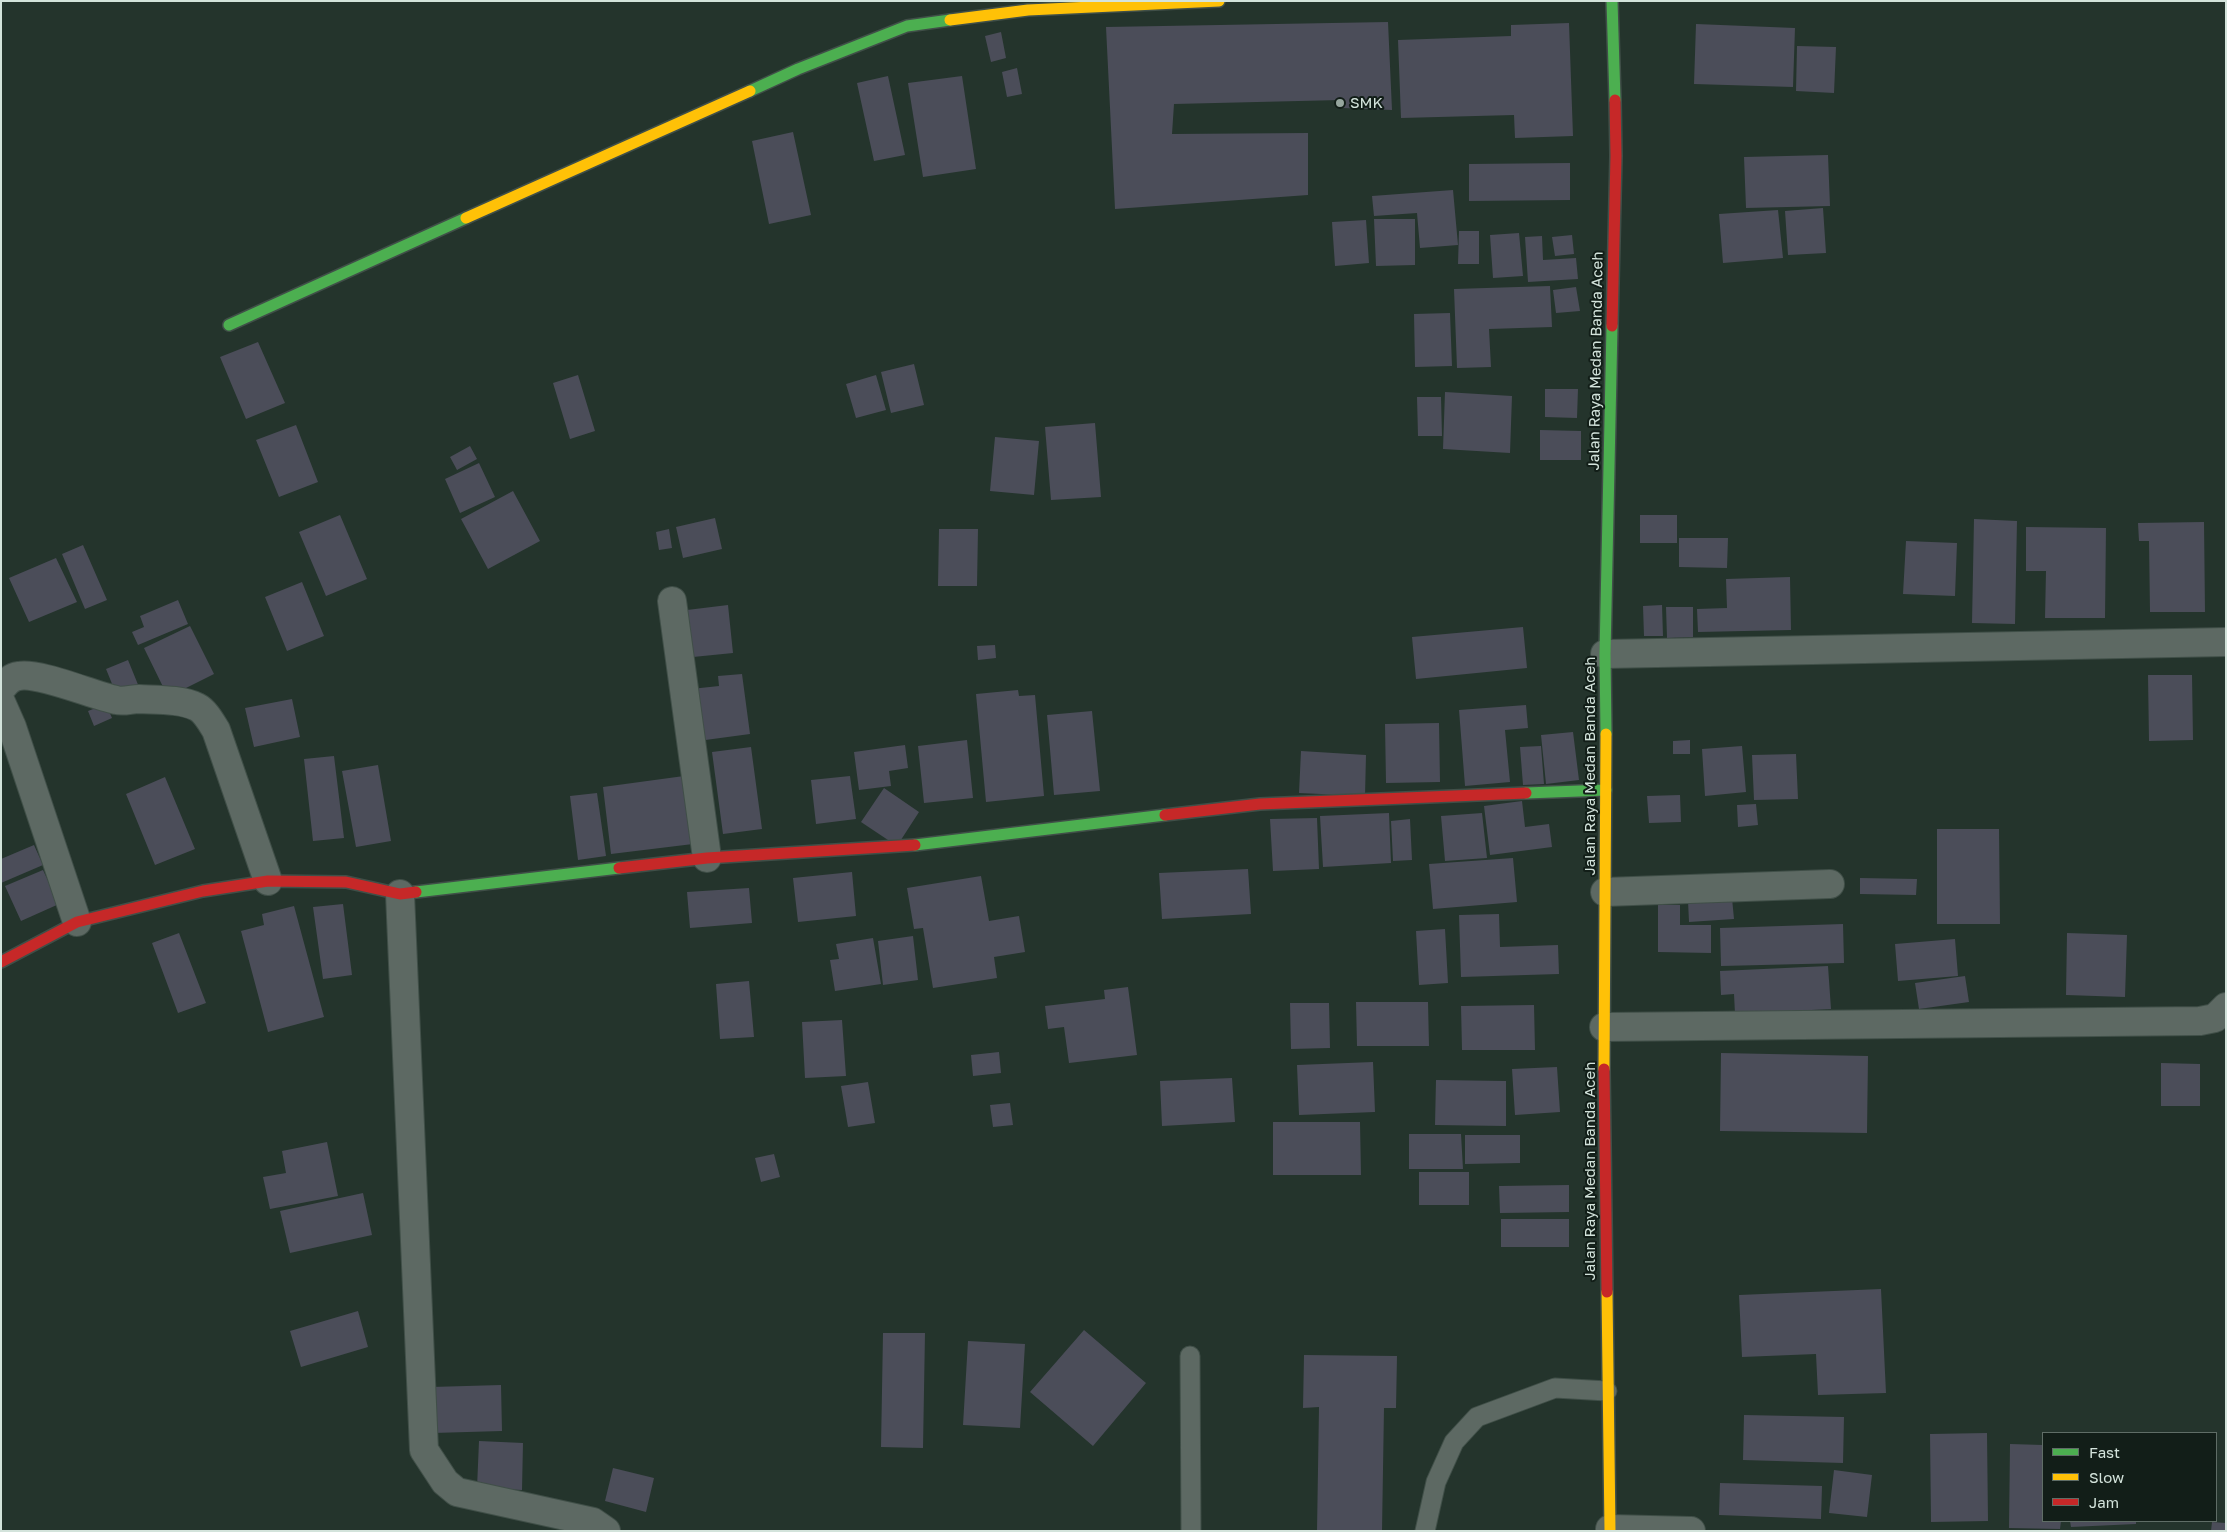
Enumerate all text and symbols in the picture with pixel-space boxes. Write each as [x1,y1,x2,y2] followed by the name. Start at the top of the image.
[1350,94,1383,112] place label: SMK
[1334,97,1346,109] marker: SMK
[1585,251,1607,471] street label: Jalan Raya Medan Banda Aceh
[1581,657,1599,875] street label: Jalan Raya Medan Banda Aceh
[1581,1062,1599,1280] street label: Jalan Raya Medan Banda Aceh
[2042,1432,2217,1522] legend
[2089,1443,2120,1461] text: Fast
[2089,1468,2124,1486] text: Slow
[2089,1493,2119,1511] text: Jam

